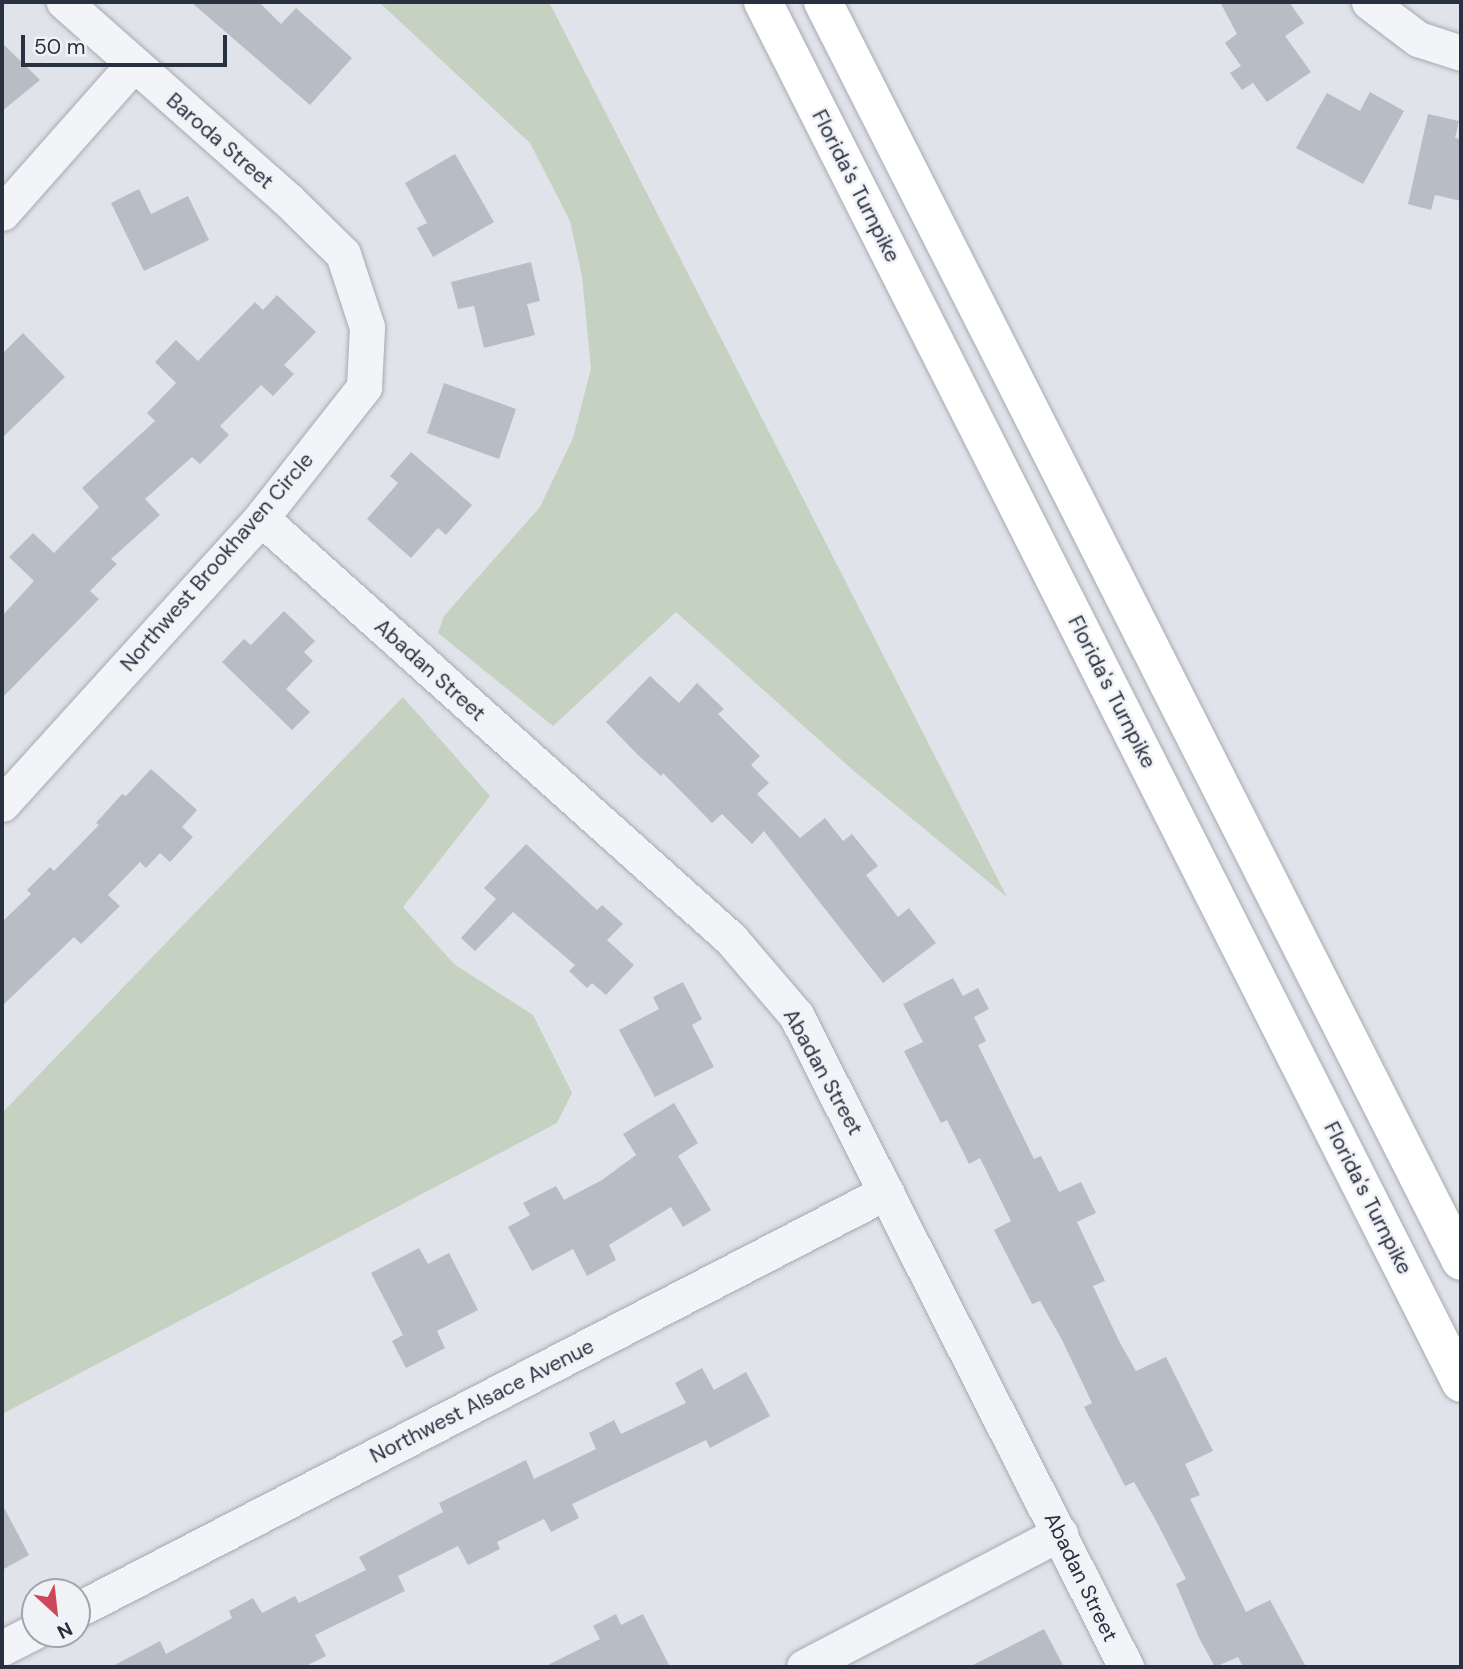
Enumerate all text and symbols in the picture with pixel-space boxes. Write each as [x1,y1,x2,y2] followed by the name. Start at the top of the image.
[24,21,231,65] scale bar
[34,33,85,61] text: 50 m
[161,88,279,194] street label: Baroda Street
[807,106,905,266] street label: Florida's Turnpike
[115,448,319,676] street label: Northwest Brookhaven Circle
[1063,612,1161,772] street label: Florida's Turnpike
[369,614,491,726] street label: Abadan Street
[778,1005,868,1139] street label: Abadan Street
[1319,1118,1417,1278] street label: Florida's Turnpike
[366,1333,598,1469] street label: Northwest Alsace Avenue
[1039,1508,1123,1646] street label: Abadan Street
[21,1578,91,1648] north arrow
[53,1616,77,1645] text: N

